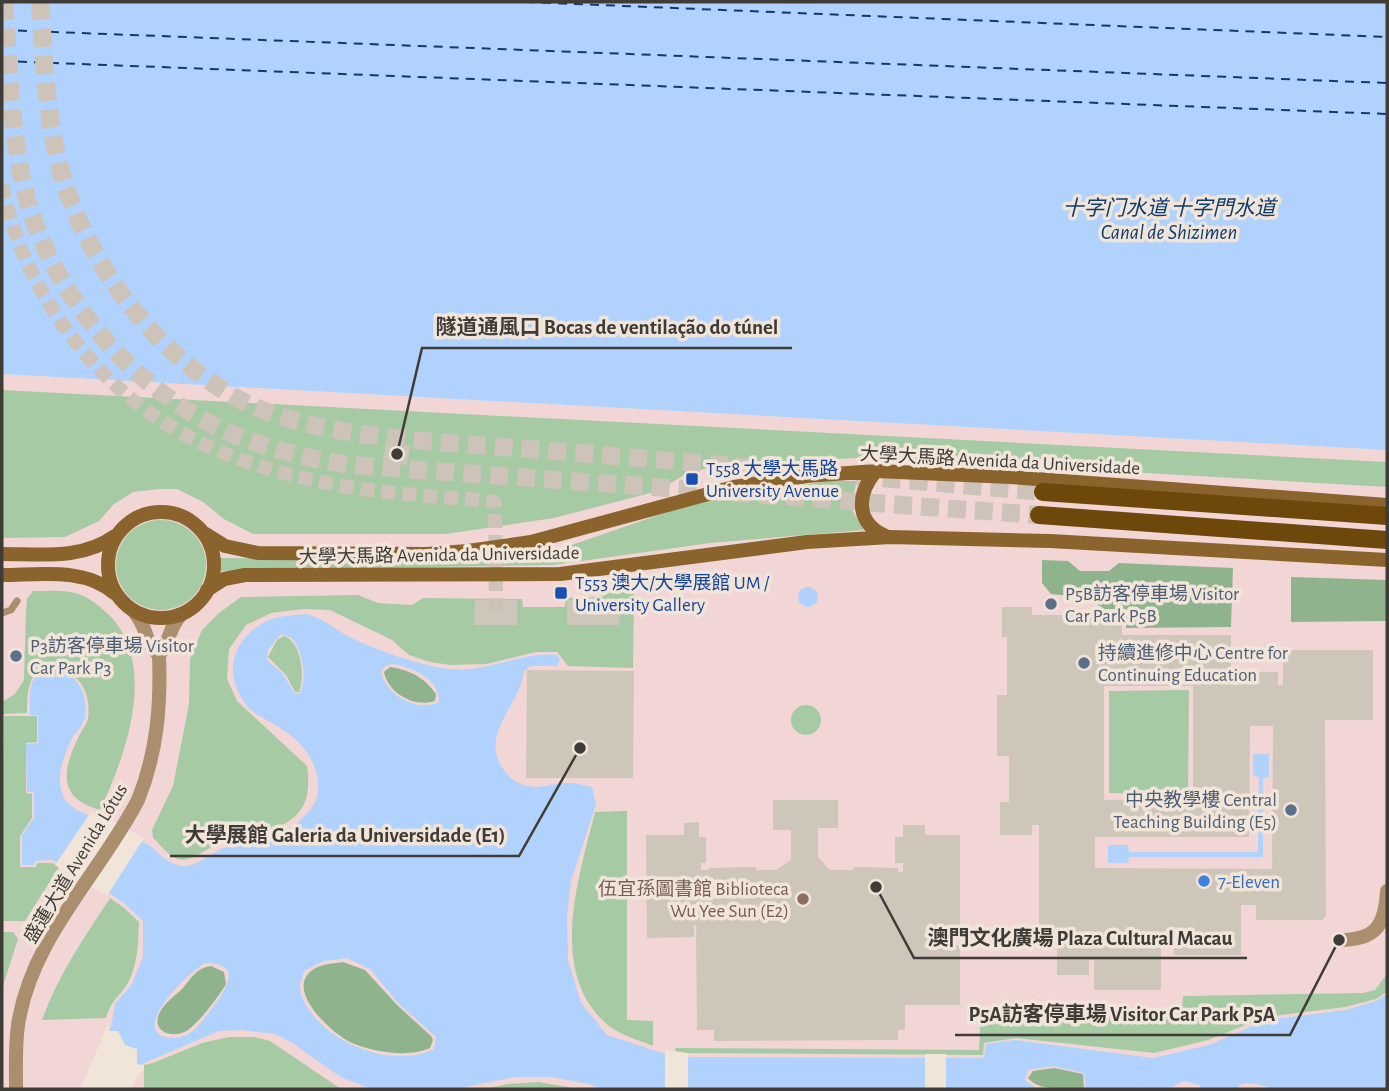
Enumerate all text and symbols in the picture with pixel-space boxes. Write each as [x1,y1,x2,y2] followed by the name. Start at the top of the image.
[1062,197,1279,243] water label: 十字门水道 十字門水道 Canal de Shizimen
[422,306,792,348] callout: 隧道通風口 Bocas de ventilação do túnel
[436,315,778,338] text: 隧道通風口 Bocas de ventilação do túnel
[859,444,1141,478] street label: 大學大馬路 Avenida da Universidade
[706,459,839,501] place label: T558 大學大馬路 University Avenue
[684,471,700,487] marker: T558 大學大馬路 University Avenue
[299,543,579,567] street label: 大學大馬路 Avenida da Universidade
[575,572,770,615] place label: T553 澳大/大學展館 UM / University Gallery
[1065,583,1239,626] place label: P5B訪客停車場 Visitor Car Park P5B
[553,585,569,601] marker: T553 澳大/大學展館 UM / University Gallery
[1043,596,1059,612] marker: P5B訪客停車場 Visitor Car Park P5B
[30,635,194,678] place label: P3訪客停車場 Visitor Car Park P3
[1098,642,1288,685] place label: 持續進修中心 Centre for Continuing Education
[8,648,24,664] marker: P3訪客停車場 Visitor Car Park P3
[1076,655,1092,671] marker: 持續進修中心 Centre for Continuing Education
[20,780,131,947] street label: 盛蓮大道 Avenida Lótus
[1113,789,1277,832] place label: 中央教學樓 Central Teaching Building (E5)
[1283,802,1299,818] marker: 中央教學樓 Central Teaching Building (E5)
[170,814,519,856] callout: 大學展館 Galeria da Universidade (E1)
[185,824,505,846] text: 大學展館 Galeria da Universidade (E1)
[1196,873,1212,889] marker: 7-Eleven
[1218,873,1280,892] place label: 7-Eleven
[598,878,789,921] place label: 伍宜孫圖書館 Biblioteca Wu Yee Sun (E2)
[795,891,811,907] marker: 伍宜孫圖書館 Biblioteca Wu Yee Sun (E2)
[914,916,1247,958] callout: 澳門文化廣場 Plaza Cultural Macau
[927,926,1233,949] text: 澳門文化廣場 Plaza Cultural Macau
[955,993,1290,1035] callout: P5A訪客停車場 Visitor Car Park P5A
[969,1002,1276,1025] text: P5A訪客停車場 Visitor Car Park P5A

